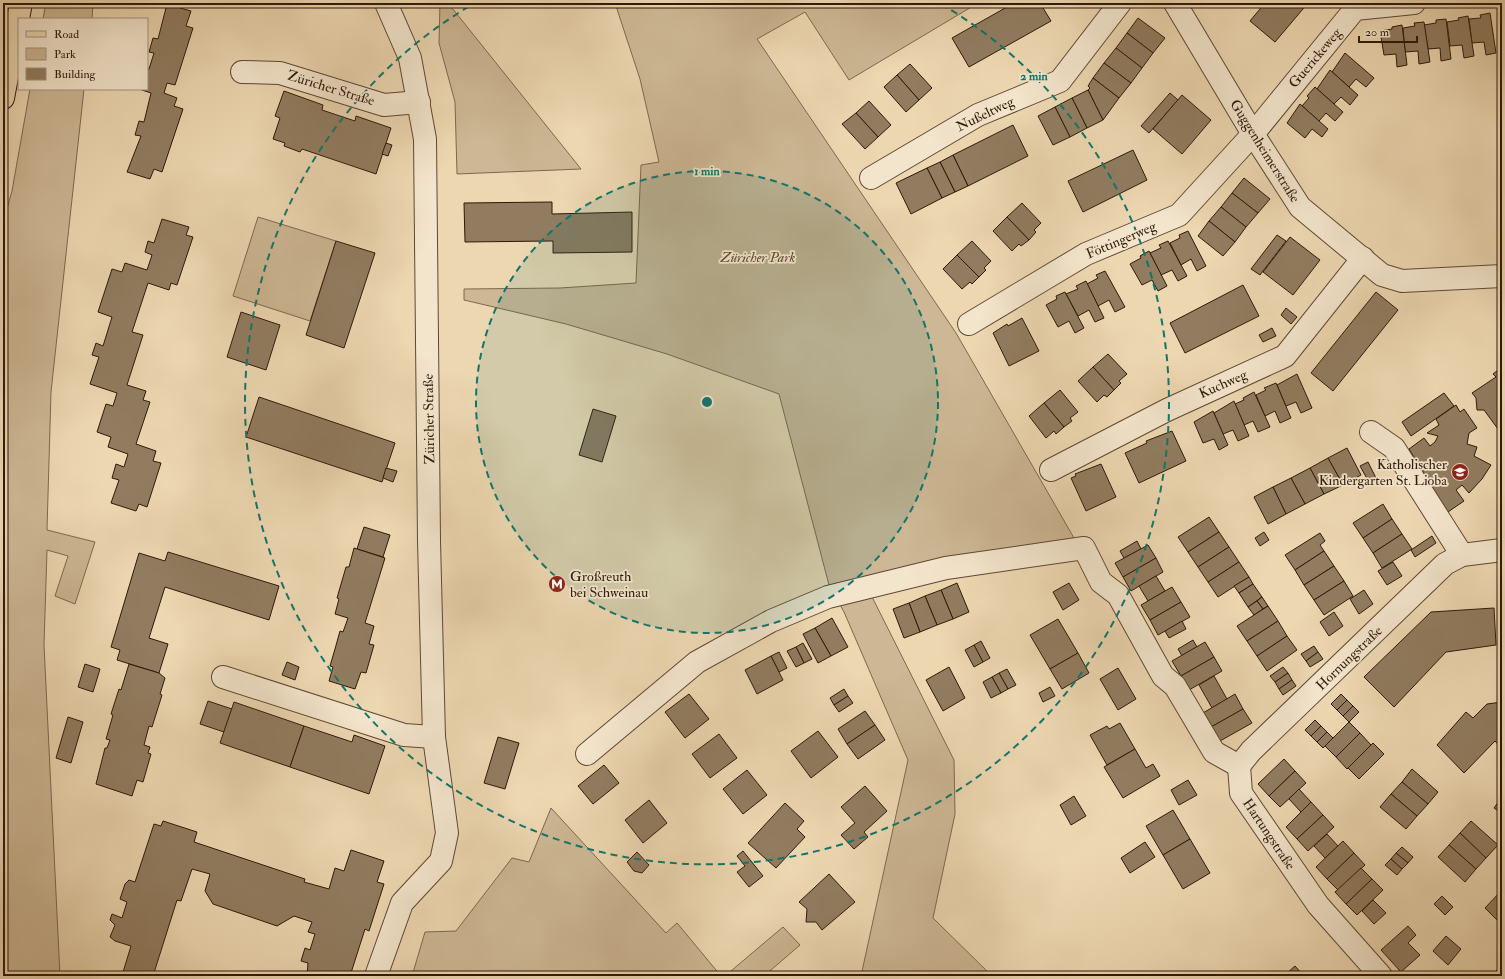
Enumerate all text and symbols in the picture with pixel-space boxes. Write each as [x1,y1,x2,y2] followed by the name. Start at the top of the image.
[18,18,148,90] legend
[1359,18,1417,44] scale bar
[1285,24,1346,91] street label: Guerickeweg
[1365,25,1390,40] text: 20 m
[54,27,79,42] text: Road
[54,47,76,62] text: Park
[54,67,97,82] text: Building
[285,67,377,109] street label: Züricher Straße
[1020,69,1048,84] text: 2 min
[953,92,1018,135] street label: Nußeltweg
[1226,96,1304,206] street label: Guggenheimerstraße
[694,164,721,179] text: 1 min
[1083,217,1160,262] street label: Föttingerweg
[720,249,795,266] park label: Züricher Park
[1196,365,1251,402] street label: Kuchweg
[420,374,438,464] street label: Züricher Straße
[700,395,714,409] centre of rings
[1319,456,1448,489] place label: Katholischer Kindergarten St. Lioba
[1450,462,1470,482] school or university icon: Katholischer Kindergarten St. Lioba
[570,568,648,601] place label: Großreuth bei Schweinau
[547,574,567,594] metro station icon: Großreuth bei Schweinau
[1312,622,1386,694] street label: Hornungstraße
[1239,795,1299,873] street label: Hartungstraße

